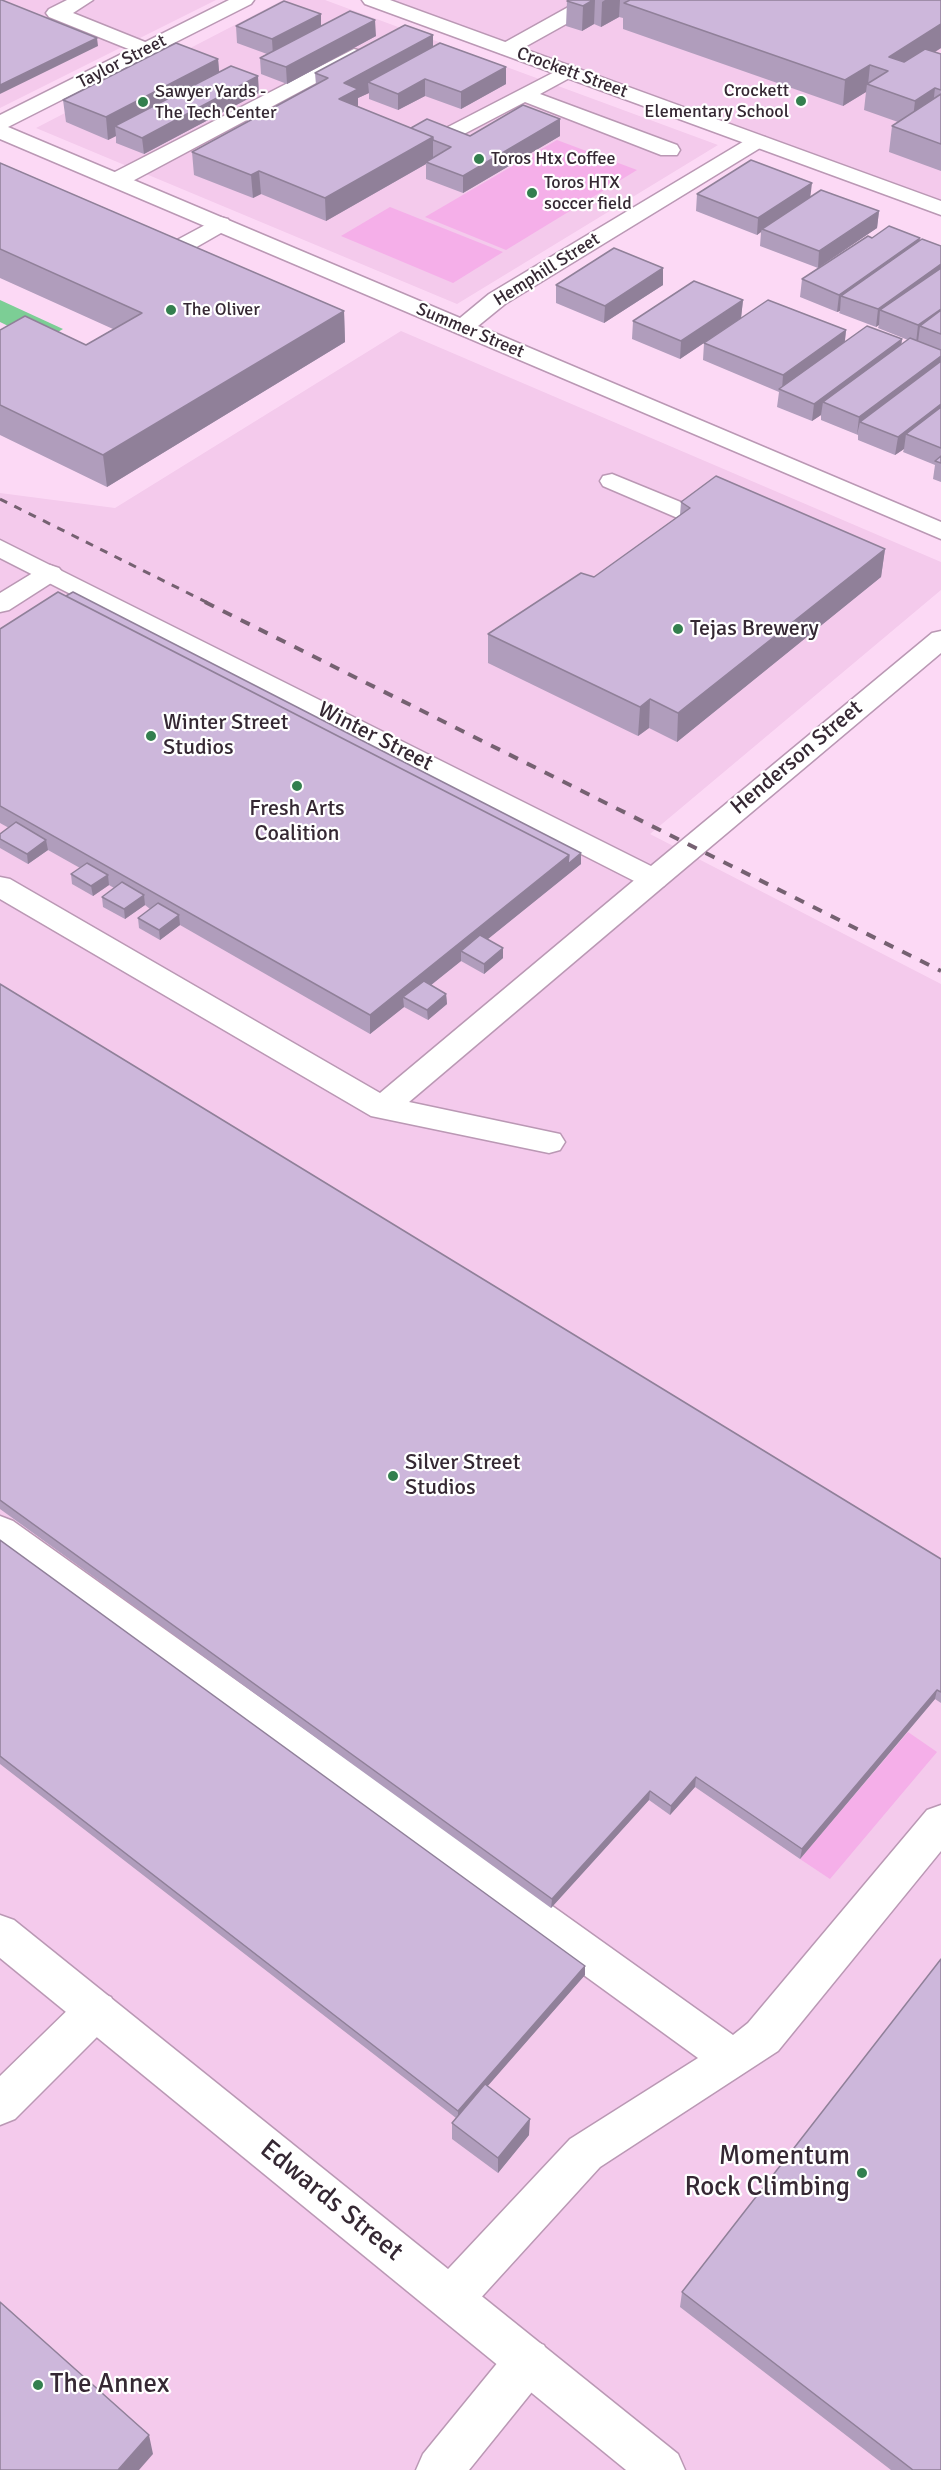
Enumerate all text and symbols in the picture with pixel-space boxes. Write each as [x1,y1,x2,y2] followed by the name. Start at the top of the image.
[74,30,170,94] street label: Taylor Street
[514,43,630,103] street label: Crockett Street
[644,80,789,122] place label: Crockett Elementary School
[155,81,277,124] place label: Sawyer Yards - The Tech Center
[794,94,808,108] marker: Crockett Elementary School
[136,95,150,109] marker: Sawyer Yards - The Tech Center
[491,148,616,170] place label: Toros Htx Coffee
[472,152,486,166] marker: Toros Htx Coffee
[544,172,632,214] place label: Toros HTX soccer field
[525,186,539,200] marker: Toros HTX soccer field
[490,229,604,311] street label: Hemphill Street
[183,299,260,321] place label: The Oliver
[413,299,527,363] street label: Summer Street
[164,303,178,317] marker: The Oliver
[690,616,819,642] place label: Tejas Brewery
[671,622,685,636] marker: Tejas Brewery
[726,695,868,821] street label: Henderson Street
[313,697,437,777] street label: Winter Street
[163,710,288,762] place label: Winter Street Studios
[144,729,158,743] marker: Winter Street Studios
[290,779,304,793] marker: Fresh Arts Coalition
[249,796,345,848] place label: Fresh Arts Coalition
[405,1450,520,1502] place label: Silver Street Studios
[386,1469,400,1483] marker: Silver Street Studios
[253,2134,409,2268] street label: Edwards Street
[684,2141,850,2204] place label: Momentum Rock Climbing
[855,2166,869,2180] marker: Momentum Rock Climbing
[50,2369,169,2401] place label: The Annex
[31,2378,45,2392] marker: The Annex

